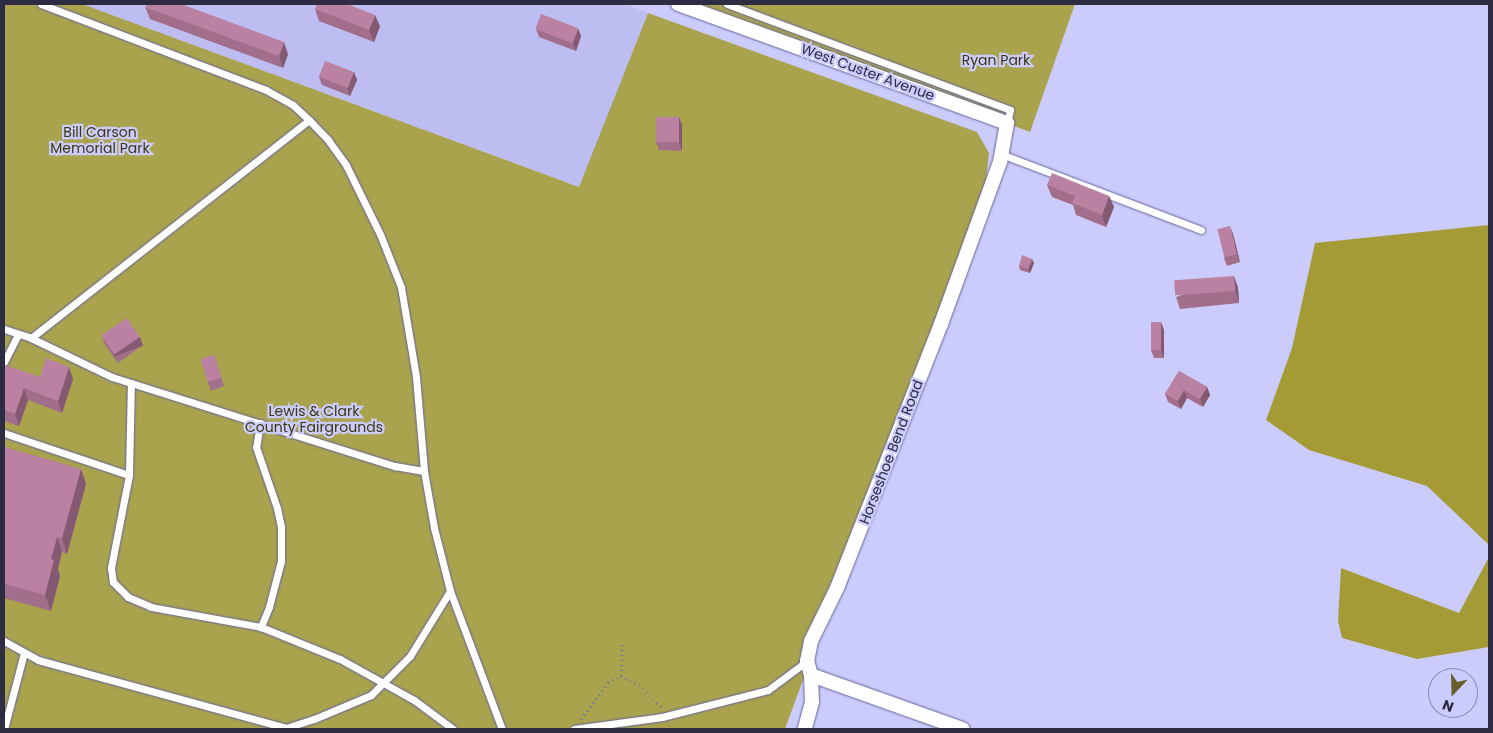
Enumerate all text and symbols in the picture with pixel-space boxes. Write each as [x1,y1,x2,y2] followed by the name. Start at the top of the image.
[799,40,937,104] street label: West Custer Avenue
[962,52,1030,68] park label: Ryan Park
[50,124,150,156] park label: Bill Carson Memorial Park
[856,377,926,527] street label: Horseshoe Bend Road
[245,403,383,436] park label: Lewis & Clark County Fairgrounds
[1428,668,1478,718] north arrow
[1439,695,1456,717] text: N

